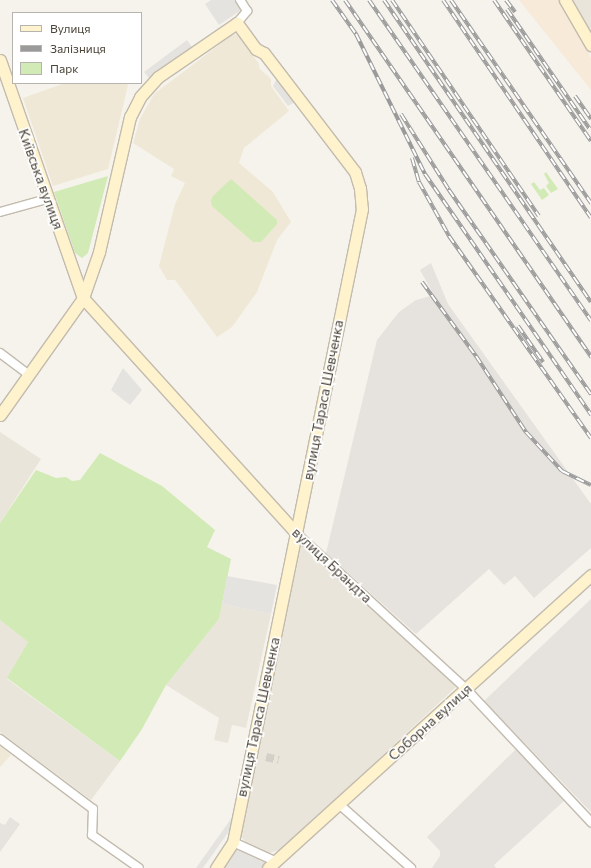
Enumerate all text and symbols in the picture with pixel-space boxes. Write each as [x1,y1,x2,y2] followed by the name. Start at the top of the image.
[12,12,142,84] legend
[50,21,91,35] text: Вулиця
[50,41,106,55] text: Залізниця
[50,61,79,75] text: Парк
[15,126,67,232] street label: Київська вулиця
[299,319,347,481] street label: вулиця Тараса Шевченка
[289,524,375,606] street label: вулиця Брандта
[233,636,283,798] street label: вулиця Тараса Шевченка
[385,680,475,764] street label: Соборна вулиця

